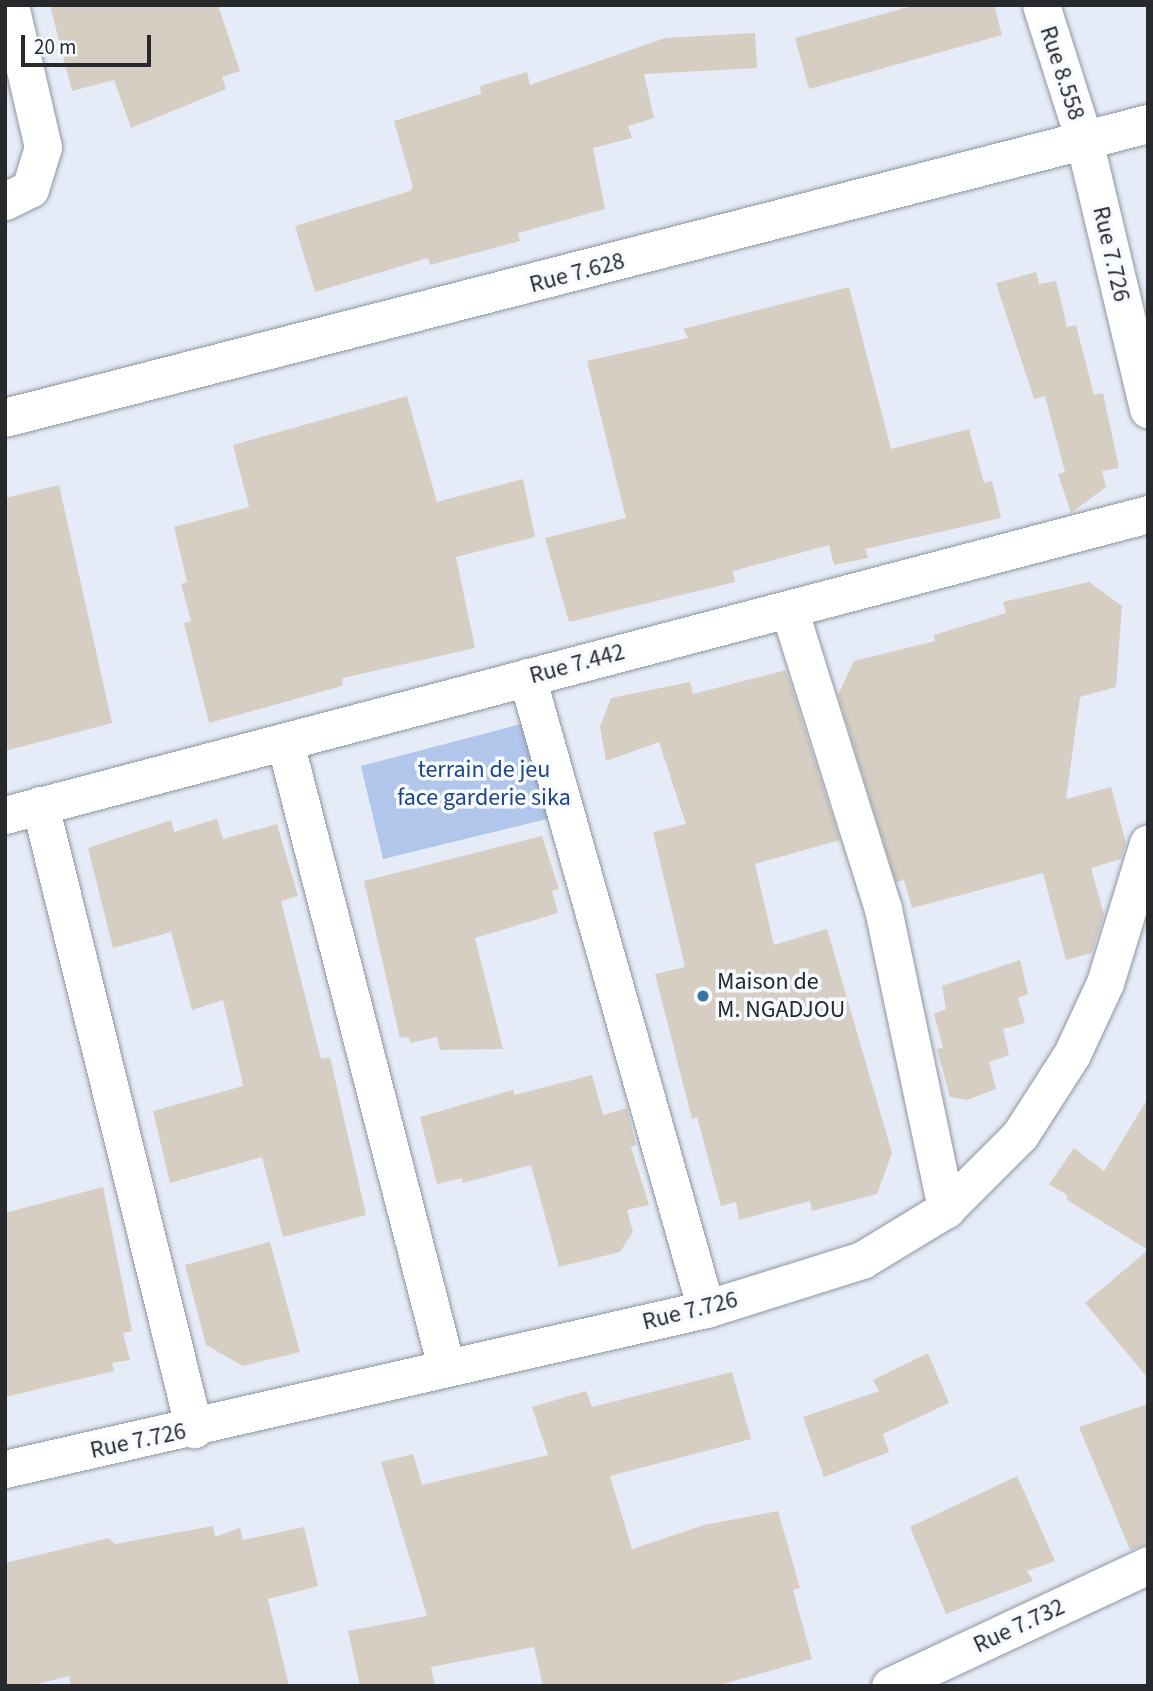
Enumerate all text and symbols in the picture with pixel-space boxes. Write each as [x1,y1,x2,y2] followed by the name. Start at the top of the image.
[24,21,154,65] scale bar
[1033,22,1091,124] street label: Rue 8.558
[34,32,76,62] text: 20 m
[1086,203,1136,305] street label: Rue 7.726
[526,247,628,299] street label: Rue 7.628
[526,638,628,690] street label: Rue 7.442
[397,756,571,812] park label: terrain de jeu face garderie sika
[717,968,845,1024] place label: Maison de M. NGADJOU
[695,988,711,1004] marker: Maison de M. NGADJOU
[639,1285,741,1337] street label: Rue 7.726
[88,1417,188,1465] street label: Rue 7.726
[969,1592,1069,1660] street label: Rue 7.732

